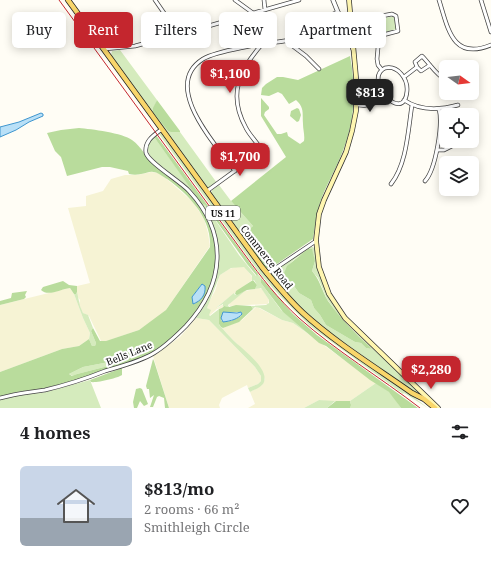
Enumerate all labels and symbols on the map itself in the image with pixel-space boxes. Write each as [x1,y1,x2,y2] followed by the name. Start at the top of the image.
[197,60,263,94] pin: $1,100
[439,60,479,100] north arrow
[346,79,394,113] pin: $813
[207,143,273,177] pin: $1,700
[206,206,240,220] road number: US 11
[238,222,296,292] street label: Commerce Road
[104,337,154,369] street label: Bells Lane
[398,356,464,390] pin: $2,280

